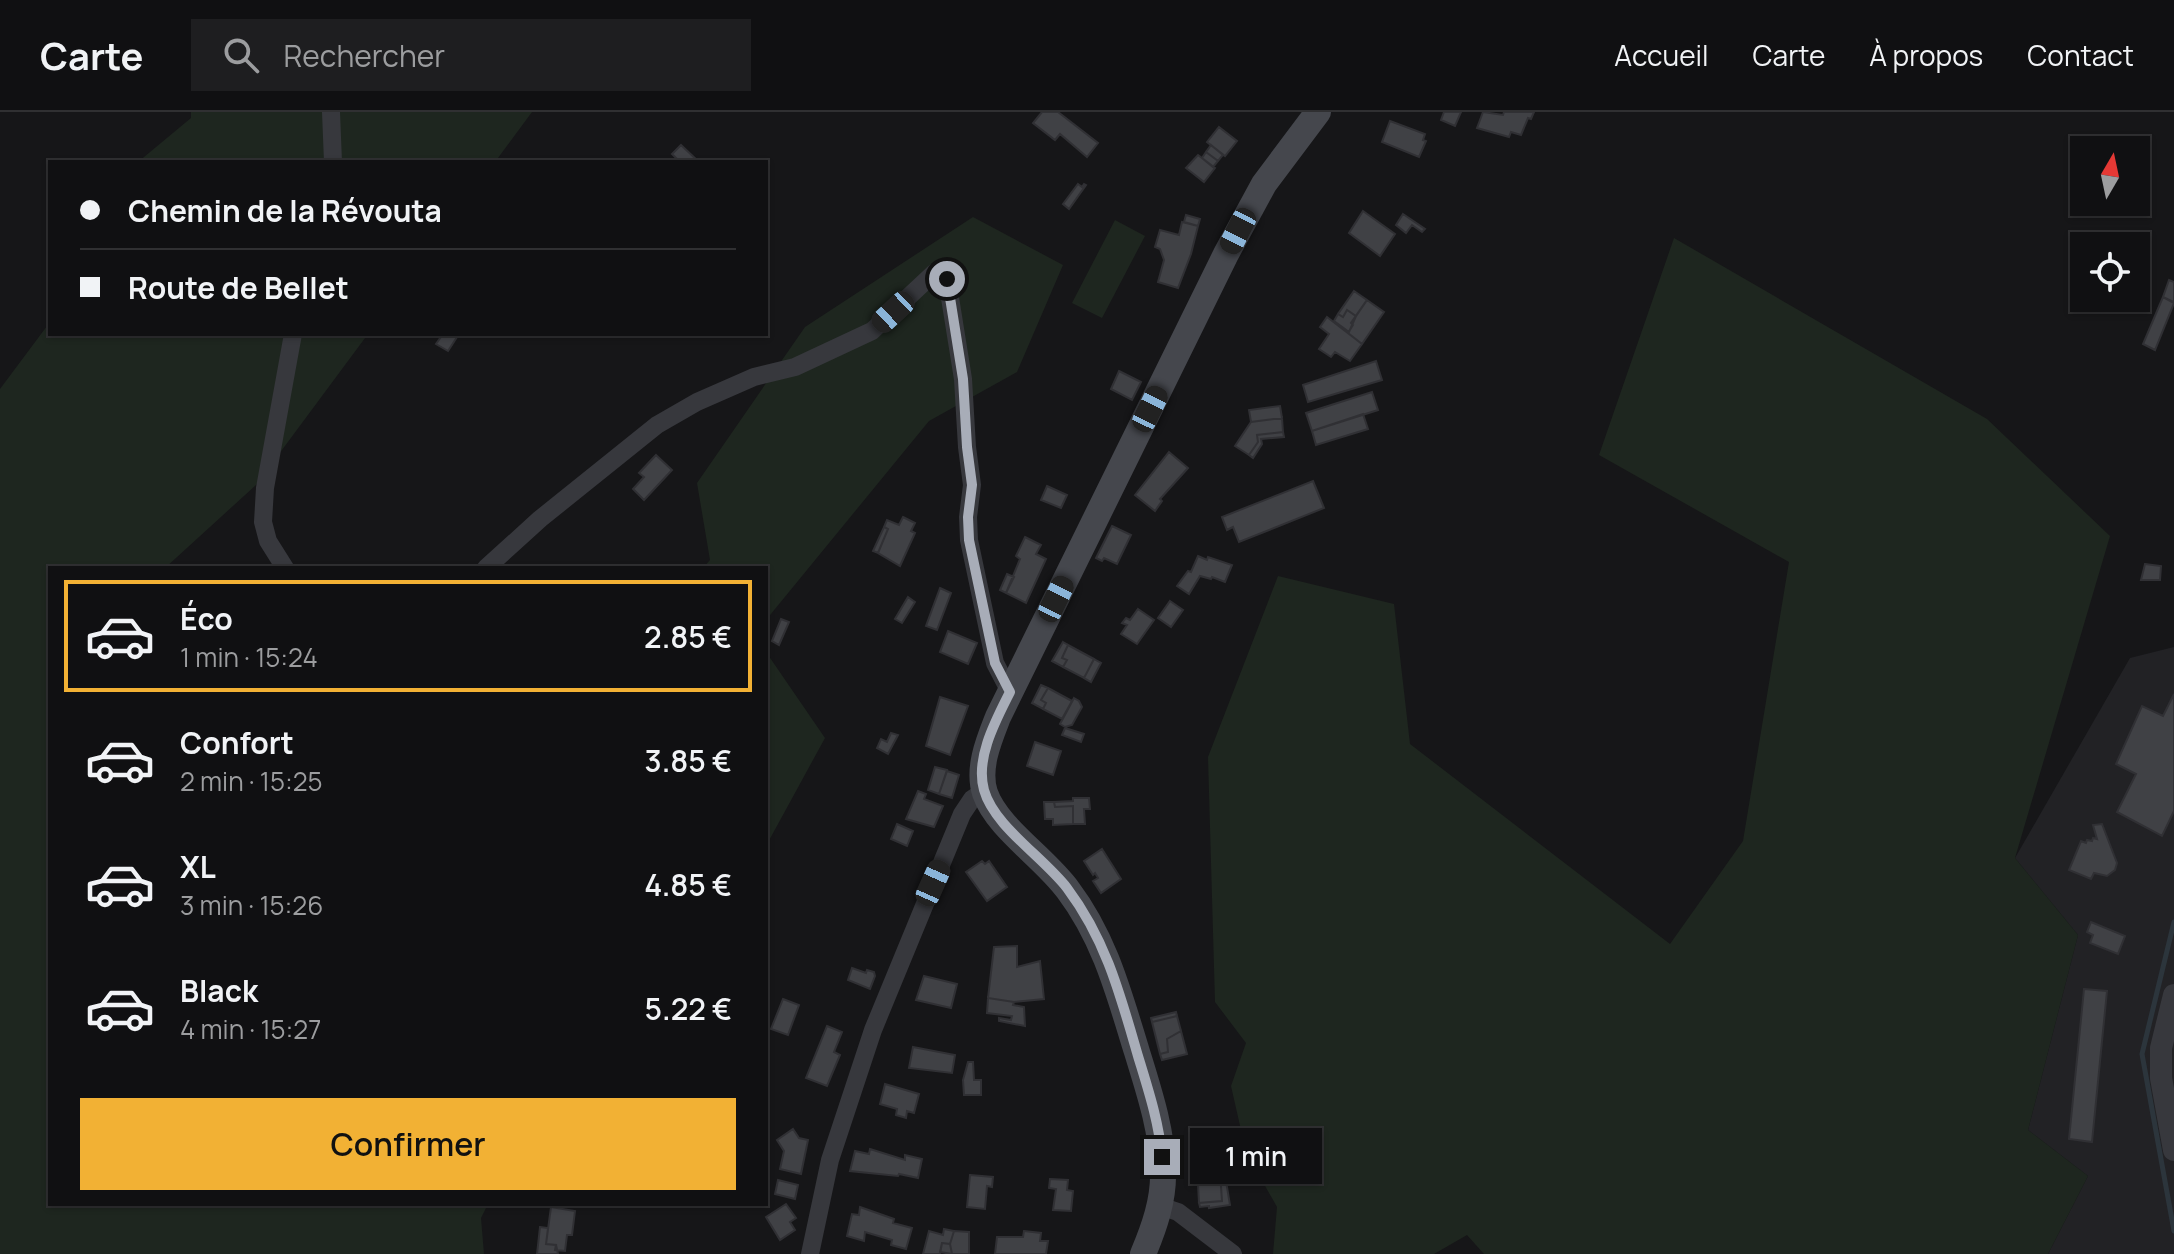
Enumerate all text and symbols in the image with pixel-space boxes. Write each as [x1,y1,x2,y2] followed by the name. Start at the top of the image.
[191,19,751,91] search box
[40,29,143,81] text: Carte
[219,33,263,77] icon: search
[283,35,445,76] text: Rechercher
[1614,36,1709,74] text: Accueil
[1753,36,1825,74] text: Carte
[1869,36,1983,74] text: À propos
[2027,36,2134,74] text: Contact
[2070,136,2150,216] north arrow
[2070,136,2150,312] map controls
[128,190,442,231] text: Chemin de la Révouta
[1216,204,1260,258] car
[2070,232,2150,312] button: locate
[929,261,965,297] route start
[128,267,349,308] text: Route de Bellet
[867,287,919,337] car
[1129,382,1171,436] car
[1035,572,1077,626] car
[180,598,233,639] text: Éco
[84,600,156,672] icon: car
[644,616,732,657] text: 2.85 €
[180,639,318,675] text: 1 min · 15:24
[180,722,294,763] text: Confort
[84,724,156,796] icon: car
[645,740,732,781] text: 3.85 €
[180,763,323,799] text: 2 min · 15:25
[180,846,216,887] text: XL
[84,848,156,920] icon: car
[912,856,954,910] car
[644,864,732,905] text: 4.85 €
[180,887,323,923] text: 3 min · 15:26
[180,970,258,1011] text: Black
[84,972,156,1044] icon: car
[645,988,732,1029] text: 5.22 €
[180,1011,321,1047] text: 4 min · 15:27
[80,1098,736,1190] button: Confirmer
[1190,1129,1322,1185] callout: 1 min
[1225,1138,1287,1174] text: 1 min
[1144,1139,1180,1175] route end

